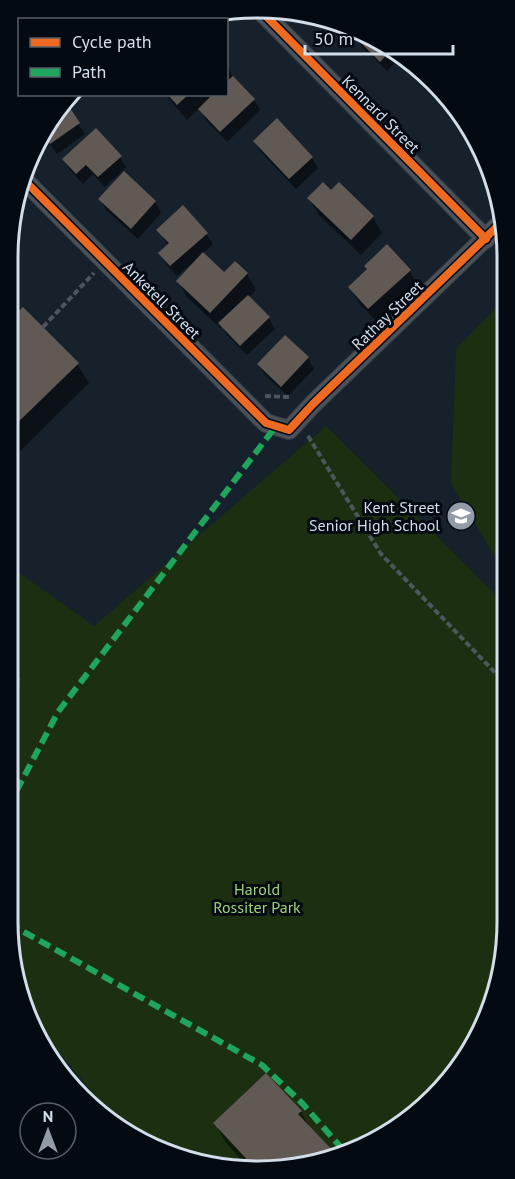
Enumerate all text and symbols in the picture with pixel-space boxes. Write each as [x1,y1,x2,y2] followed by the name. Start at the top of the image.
[18,18,228,96] legend
[305,18,454,56] scale bar
[314,27,353,50] text: 50 m
[72,30,152,53] text: Cycle path
[72,60,106,83] text: Path
[338,71,424,157] street label: Kennard Street
[119,257,205,343] street label: Anketell Street
[347,276,427,354] street label: Rathay Street
[309,497,441,535] place label: Kent Street Senior High School
[445,500,477,532] school or university icon: Kent Street Senior High School
[213,879,301,917] park label: Harold Rossiter Park
[18,1101,78,1161] north arrow
[43,1106,53,1126] text: N

